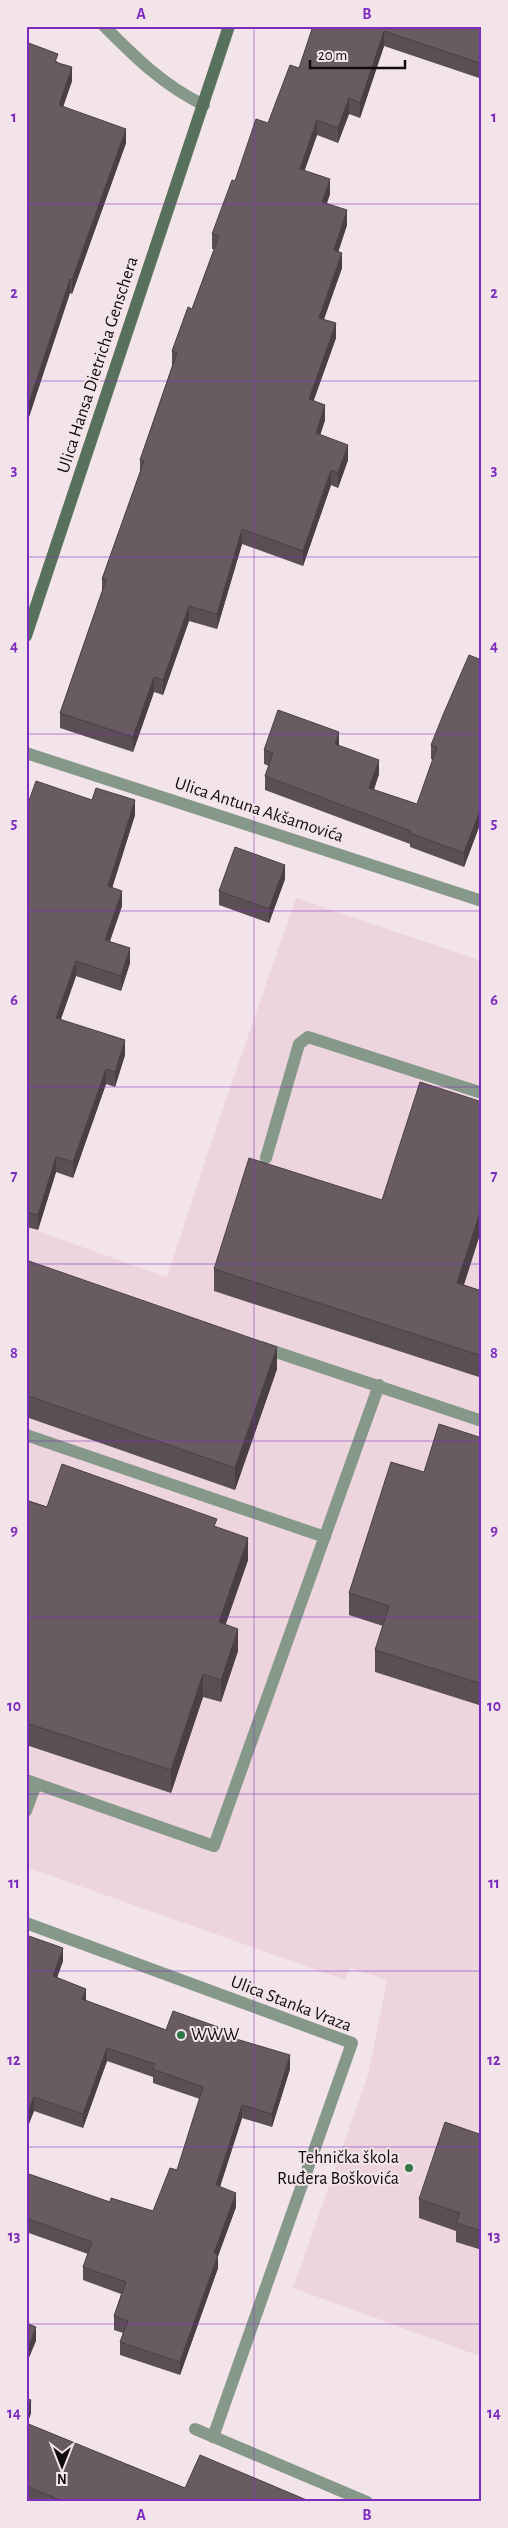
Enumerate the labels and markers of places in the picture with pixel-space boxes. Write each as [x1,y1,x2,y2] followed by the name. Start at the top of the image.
[191,2026,239,2044] place label: WWW
[175,2029,187,2041] marker: WWW
[277,2149,399,2188] place label: Tehnička škola Ruđera Boškovića
[403,2162,415,2174] marker: Tehnička škola Ruđera Boškovića

